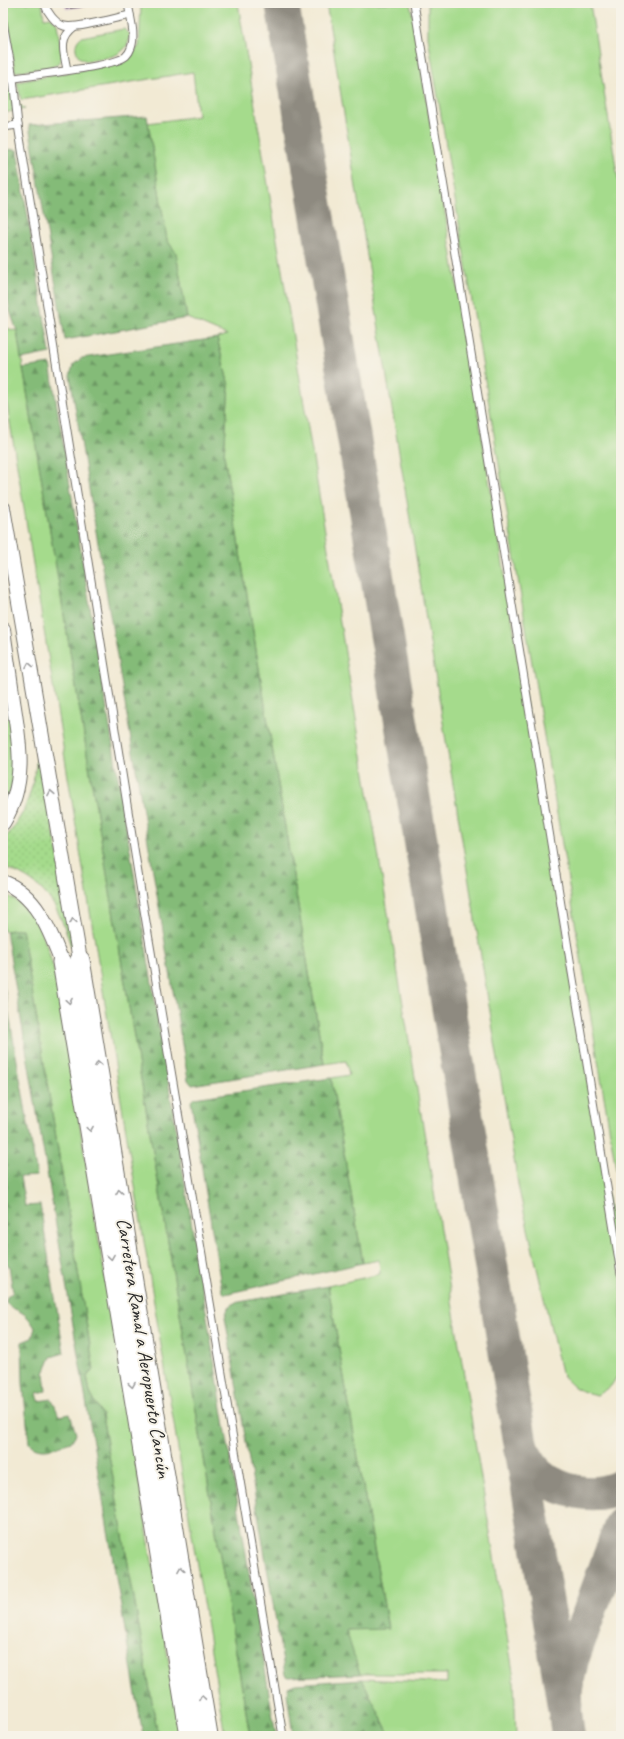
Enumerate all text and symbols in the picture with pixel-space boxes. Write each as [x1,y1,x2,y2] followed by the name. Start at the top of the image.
[26,662,34,668] one-way arrow
[47,790,56,796] one-way arrow
[69,918,78,924] one-way arrow
[64,998,72,1004] one-way arrow
[94,1061,102,1067] one-way arrow
[85,1126,94,1132] one-way arrow
[115,1189,124,1195] one-way arrow
[111,1216,177,1481] street label: Carretera Ramal a Aeropuerto Cancún
[106,1254,115,1260] one-way arrow
[127,1382,136,1389] one-way arrow
[177,1566,186,1572] one-way arrow
[198,1694,207,1701] one-way arrow

